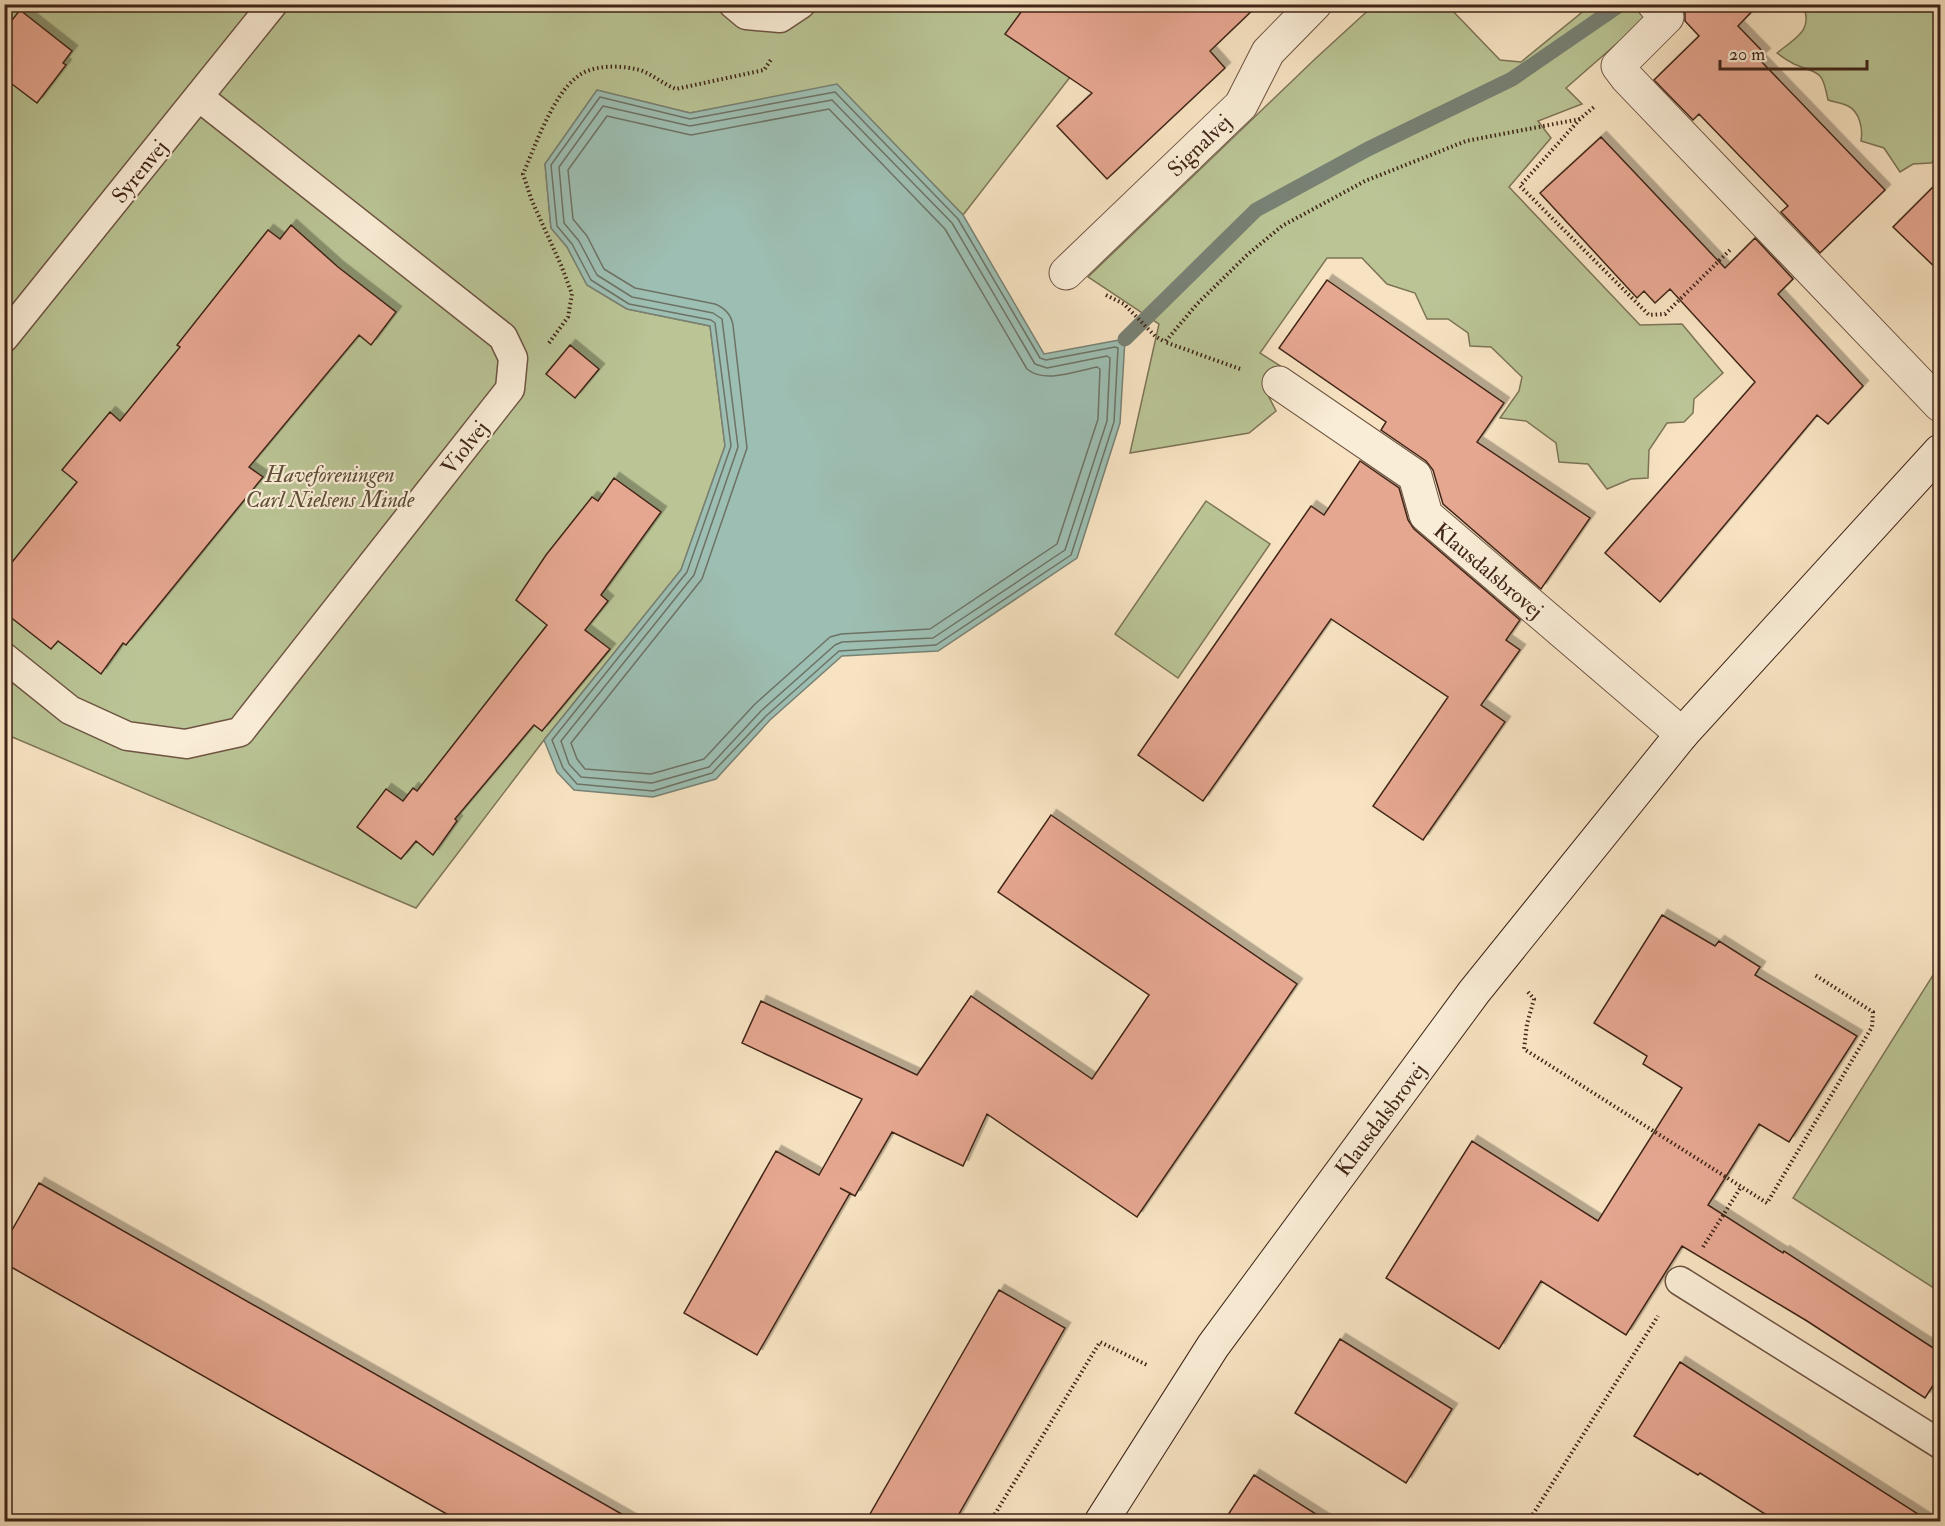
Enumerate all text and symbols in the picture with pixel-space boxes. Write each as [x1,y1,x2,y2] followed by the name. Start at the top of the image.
[1720,33,1867,71] scale bar
[1729,43,1765,66] text: 20 m
[1162,108,1238,183] street label: Signalvej
[106,134,174,209] street label: Syrenvej
[435,415,495,480] street label: Violvej
[246,461,415,514] park label: Haveforeningen Carl Nielsens Minde
[1428,517,1549,625] street label: Klausdalsbrovej
[1329,1057,1433,1182] street label: Klausdalsbrovej

